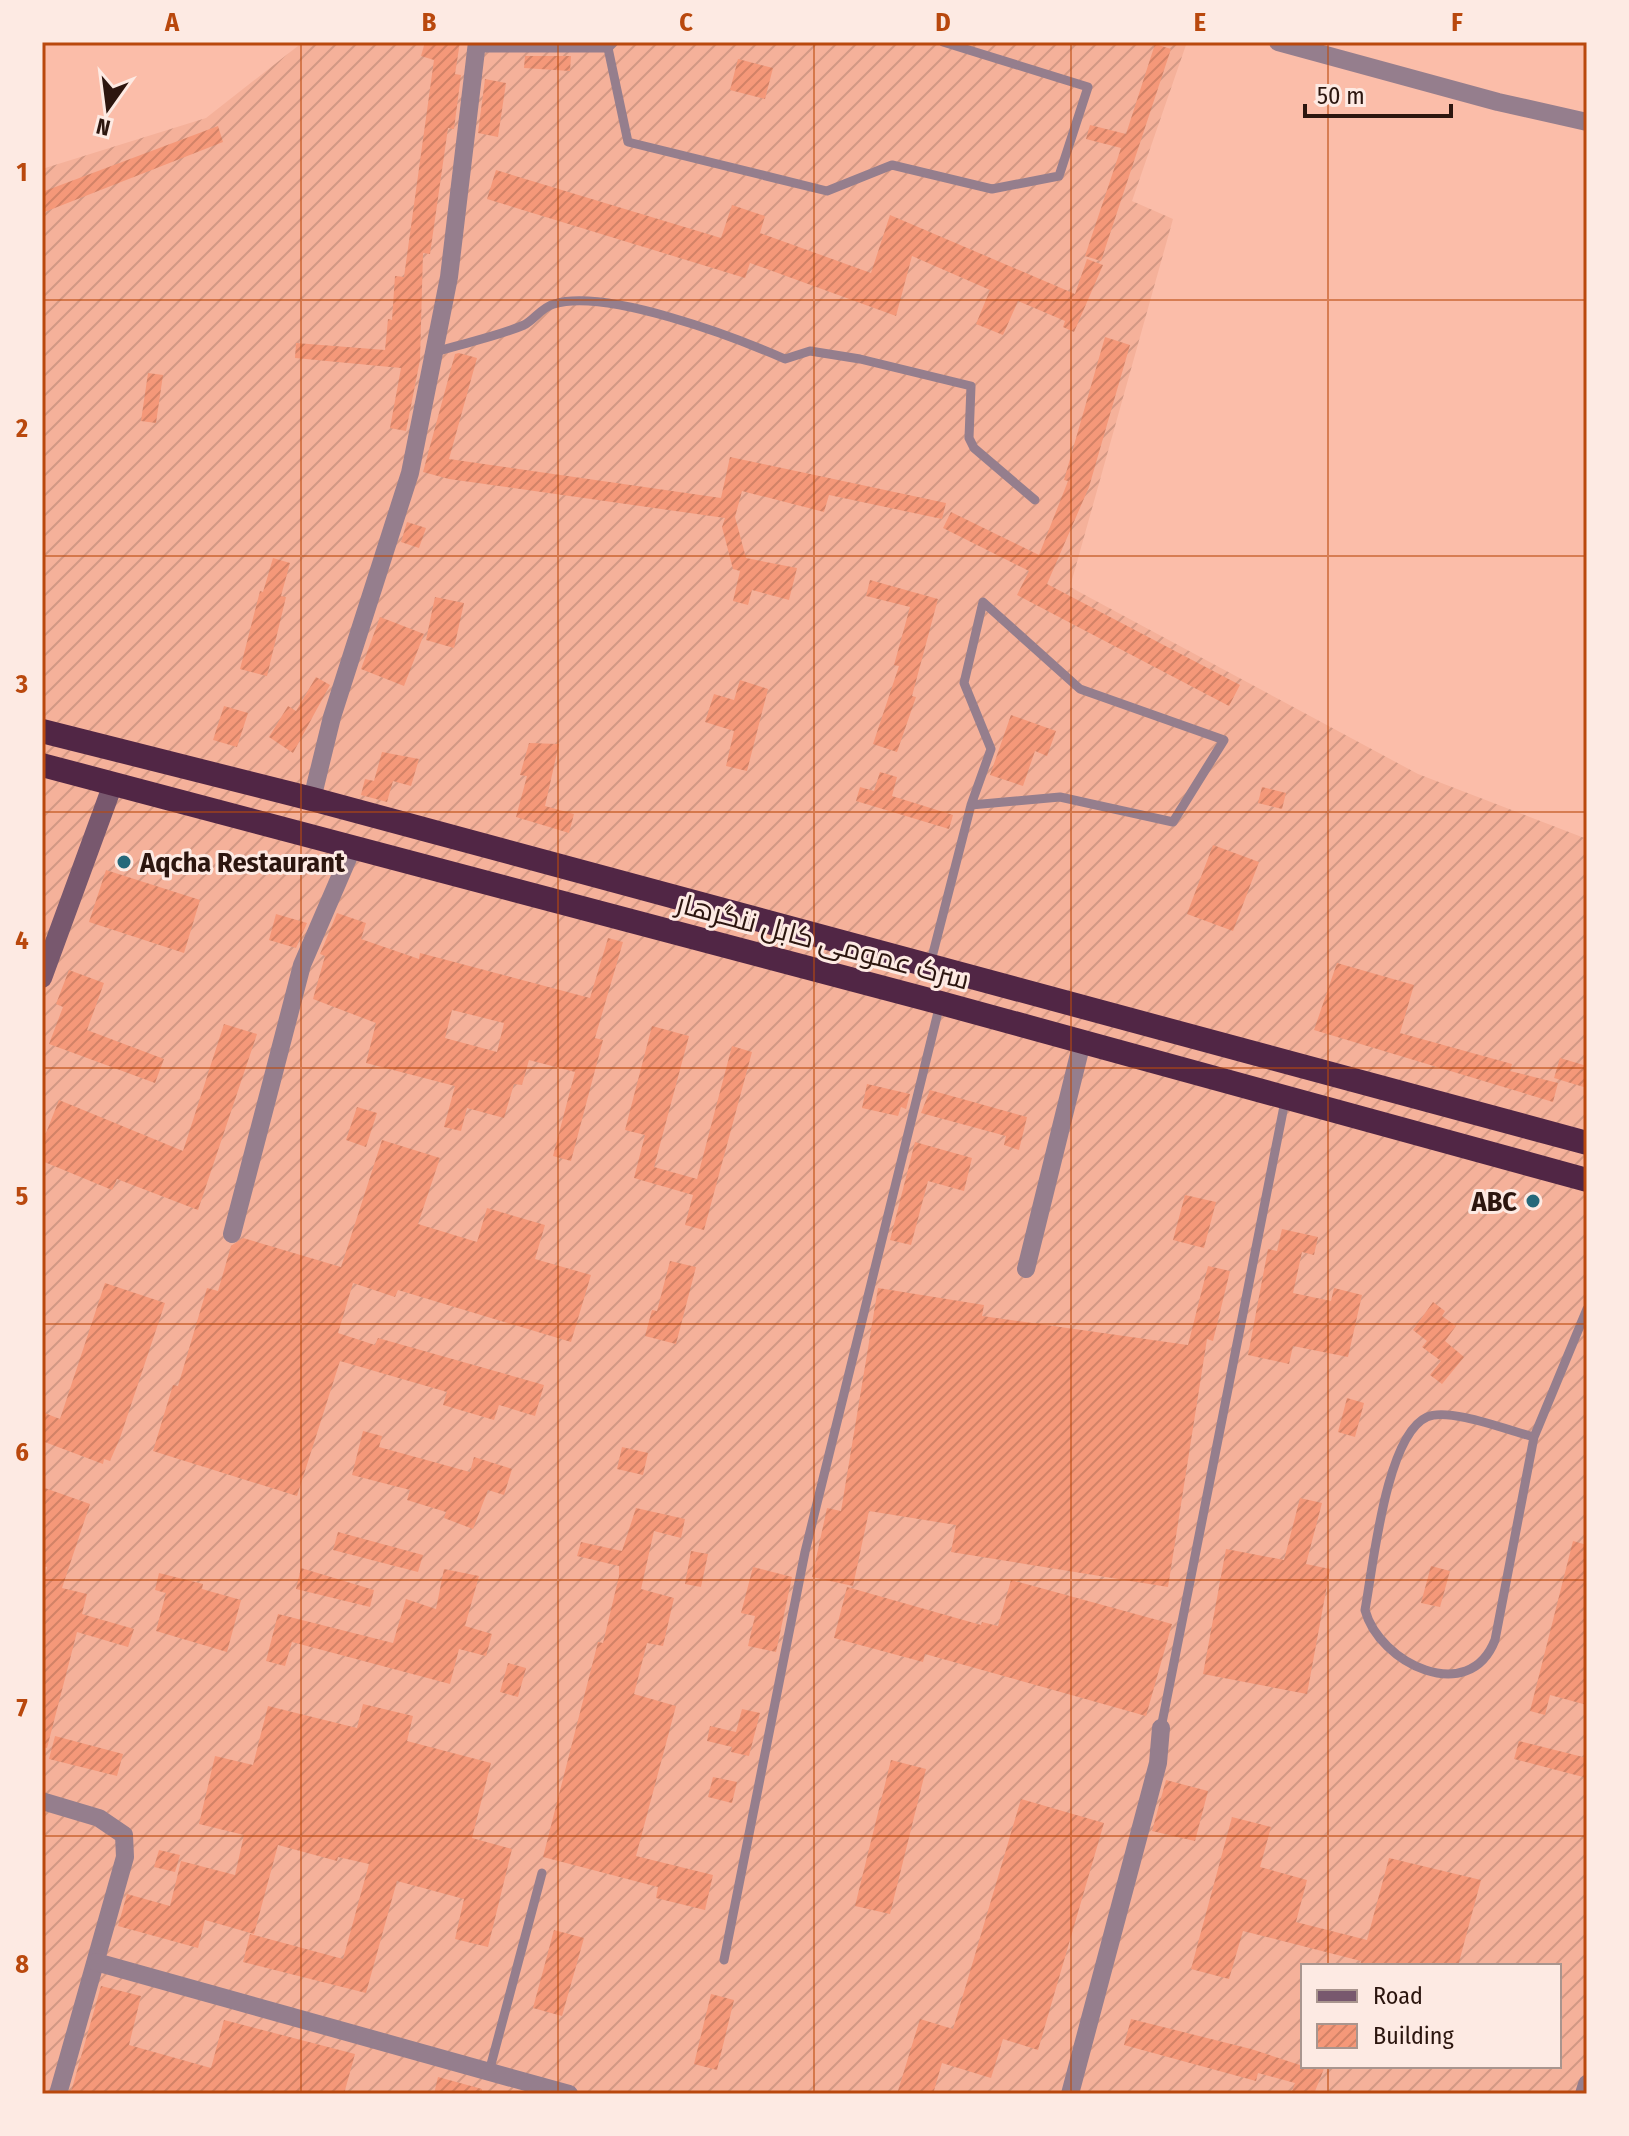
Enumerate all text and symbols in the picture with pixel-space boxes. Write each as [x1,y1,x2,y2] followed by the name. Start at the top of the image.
[164,7,180,38] text: A
[422,7,437,38] text: B
[679,7,693,38] text: C
[935,7,951,38] text: D
[1194,7,1206,38] text: E
[1451,7,1463,38] text: F
[68,68,148,148] north arrow
[1305,68,1451,118] scale bar
[1317,82,1365,110] text: 50 m
[94,112,113,142] text: N
[17,157,28,188] text: 1
[15,413,28,444] text: 2
[15,669,28,700] text: 3
[139,846,346,879] place label: Aqcha Restaurant
[115,853,133,871] marker: Aqcha Restaurant
[671,886,973,996] street label: سرک عمومی کابل ننگرهار
[15,925,29,956] text: 4
[16,1181,29,1212] text: 5
[1470,1185,1517,1218] place label: ABC
[1524,1192,1542,1210] marker: ABC
[15,1437,29,1468] text: 6
[16,1693,28,1724] text: 7
[15,1949,29,1980] text: 8
[1301,1964,1561,2068] legend
[1373,1982,1423,2010] text: Road
[1373,2022,1455,2050] text: Building

